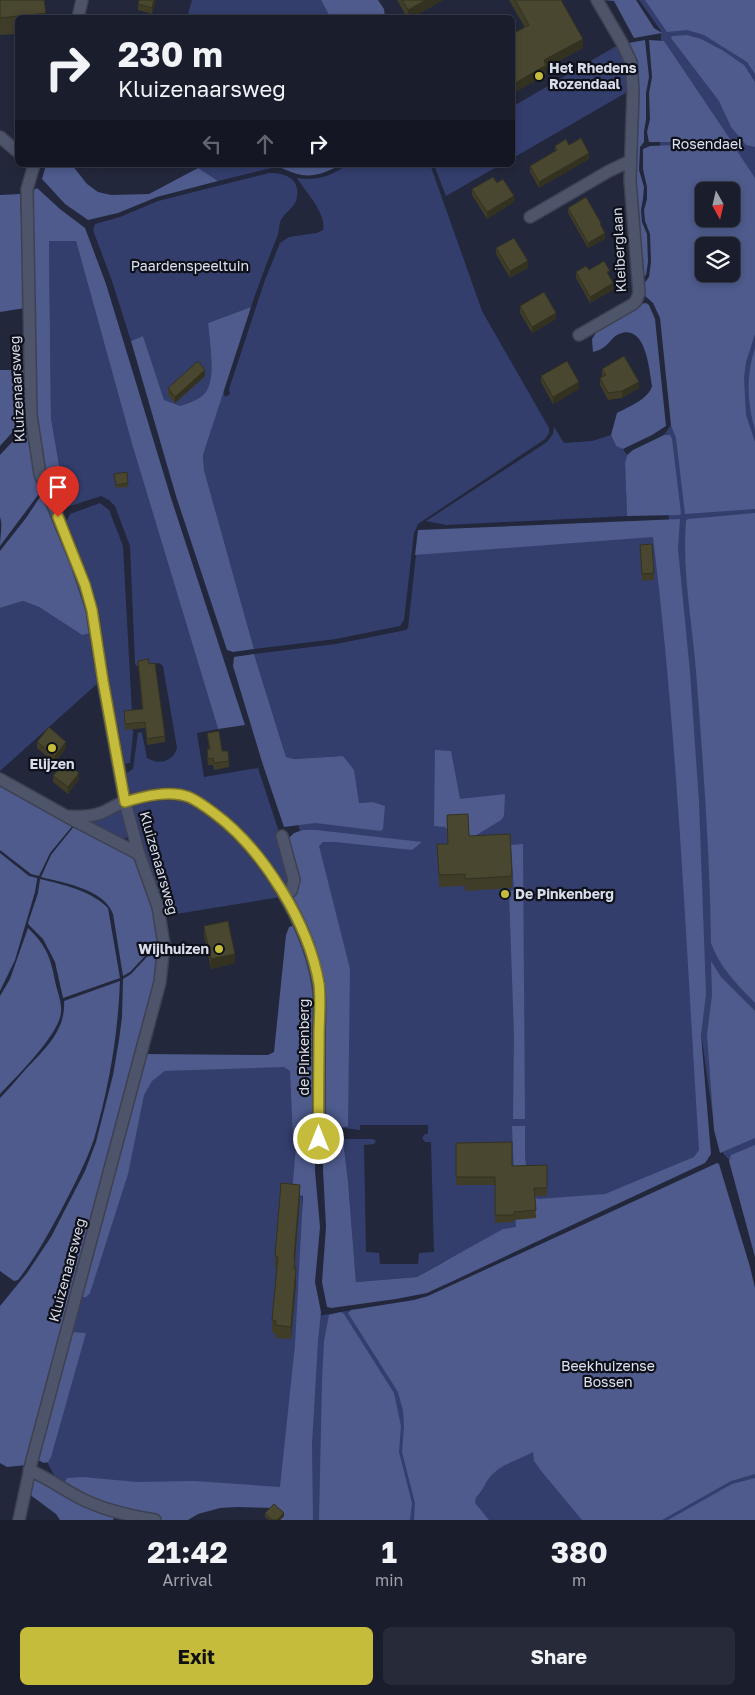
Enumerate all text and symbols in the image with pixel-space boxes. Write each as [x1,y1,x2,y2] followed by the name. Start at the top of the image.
[118,33,223,75] text: 230 m
[35,35,100,100] icon: right
[549,59,637,92] place label: Het Rhedens Rozendaal
[533,70,545,82] marker: Het Rhedens Rozendaal
[118,75,286,102] text: Kluizenaarsweg
[198,130,226,158] icon: left
[251,130,279,158] icon: ahead
[304,130,332,158] icon: right
[671,135,743,152] park label: Rosendael
[695,182,740,228] north arrow
[695,182,740,282] map controls
[608,207,629,293] street label: Kleiberglaan
[695,237,740,282] button: layers
[131,257,249,274] park label: Paardenspeeltuin
[5,335,28,443] street label: Kluizenaarsweg
[37,466,79,517] pin
[44,473,72,501] icon: arrive
[46,742,58,754] marker: Elijzen
[30,755,74,772] place label: Elijzen
[137,809,182,917] street label: Kluizenaarsweg
[515,885,614,902] place label: De Pinkenberg
[499,888,511,900] marker: De Pinkenberg
[138,940,209,957] place label: Wijlhuizen
[213,943,225,955] marker: Wijlhuizen
[295,999,312,1095] street label: de Pinkenberg
[292,1112,344,1164] position arrow
[44,1216,89,1324] street label: Kluizenaarsweg
[561,1357,655,1390] park label: Beekhuizense Bossen
[147,1534,228,1570] text: 21:42
[381,1534,397,1570] text: 1
[551,1534,608,1570] text: 380
[162,1570,213,1590] text: Arrival
[375,1570,403,1590] text: min
[572,1570,586,1590] text: m
[20,1627,373,1685] button: Exit
[383,1627,735,1685] button: Share

